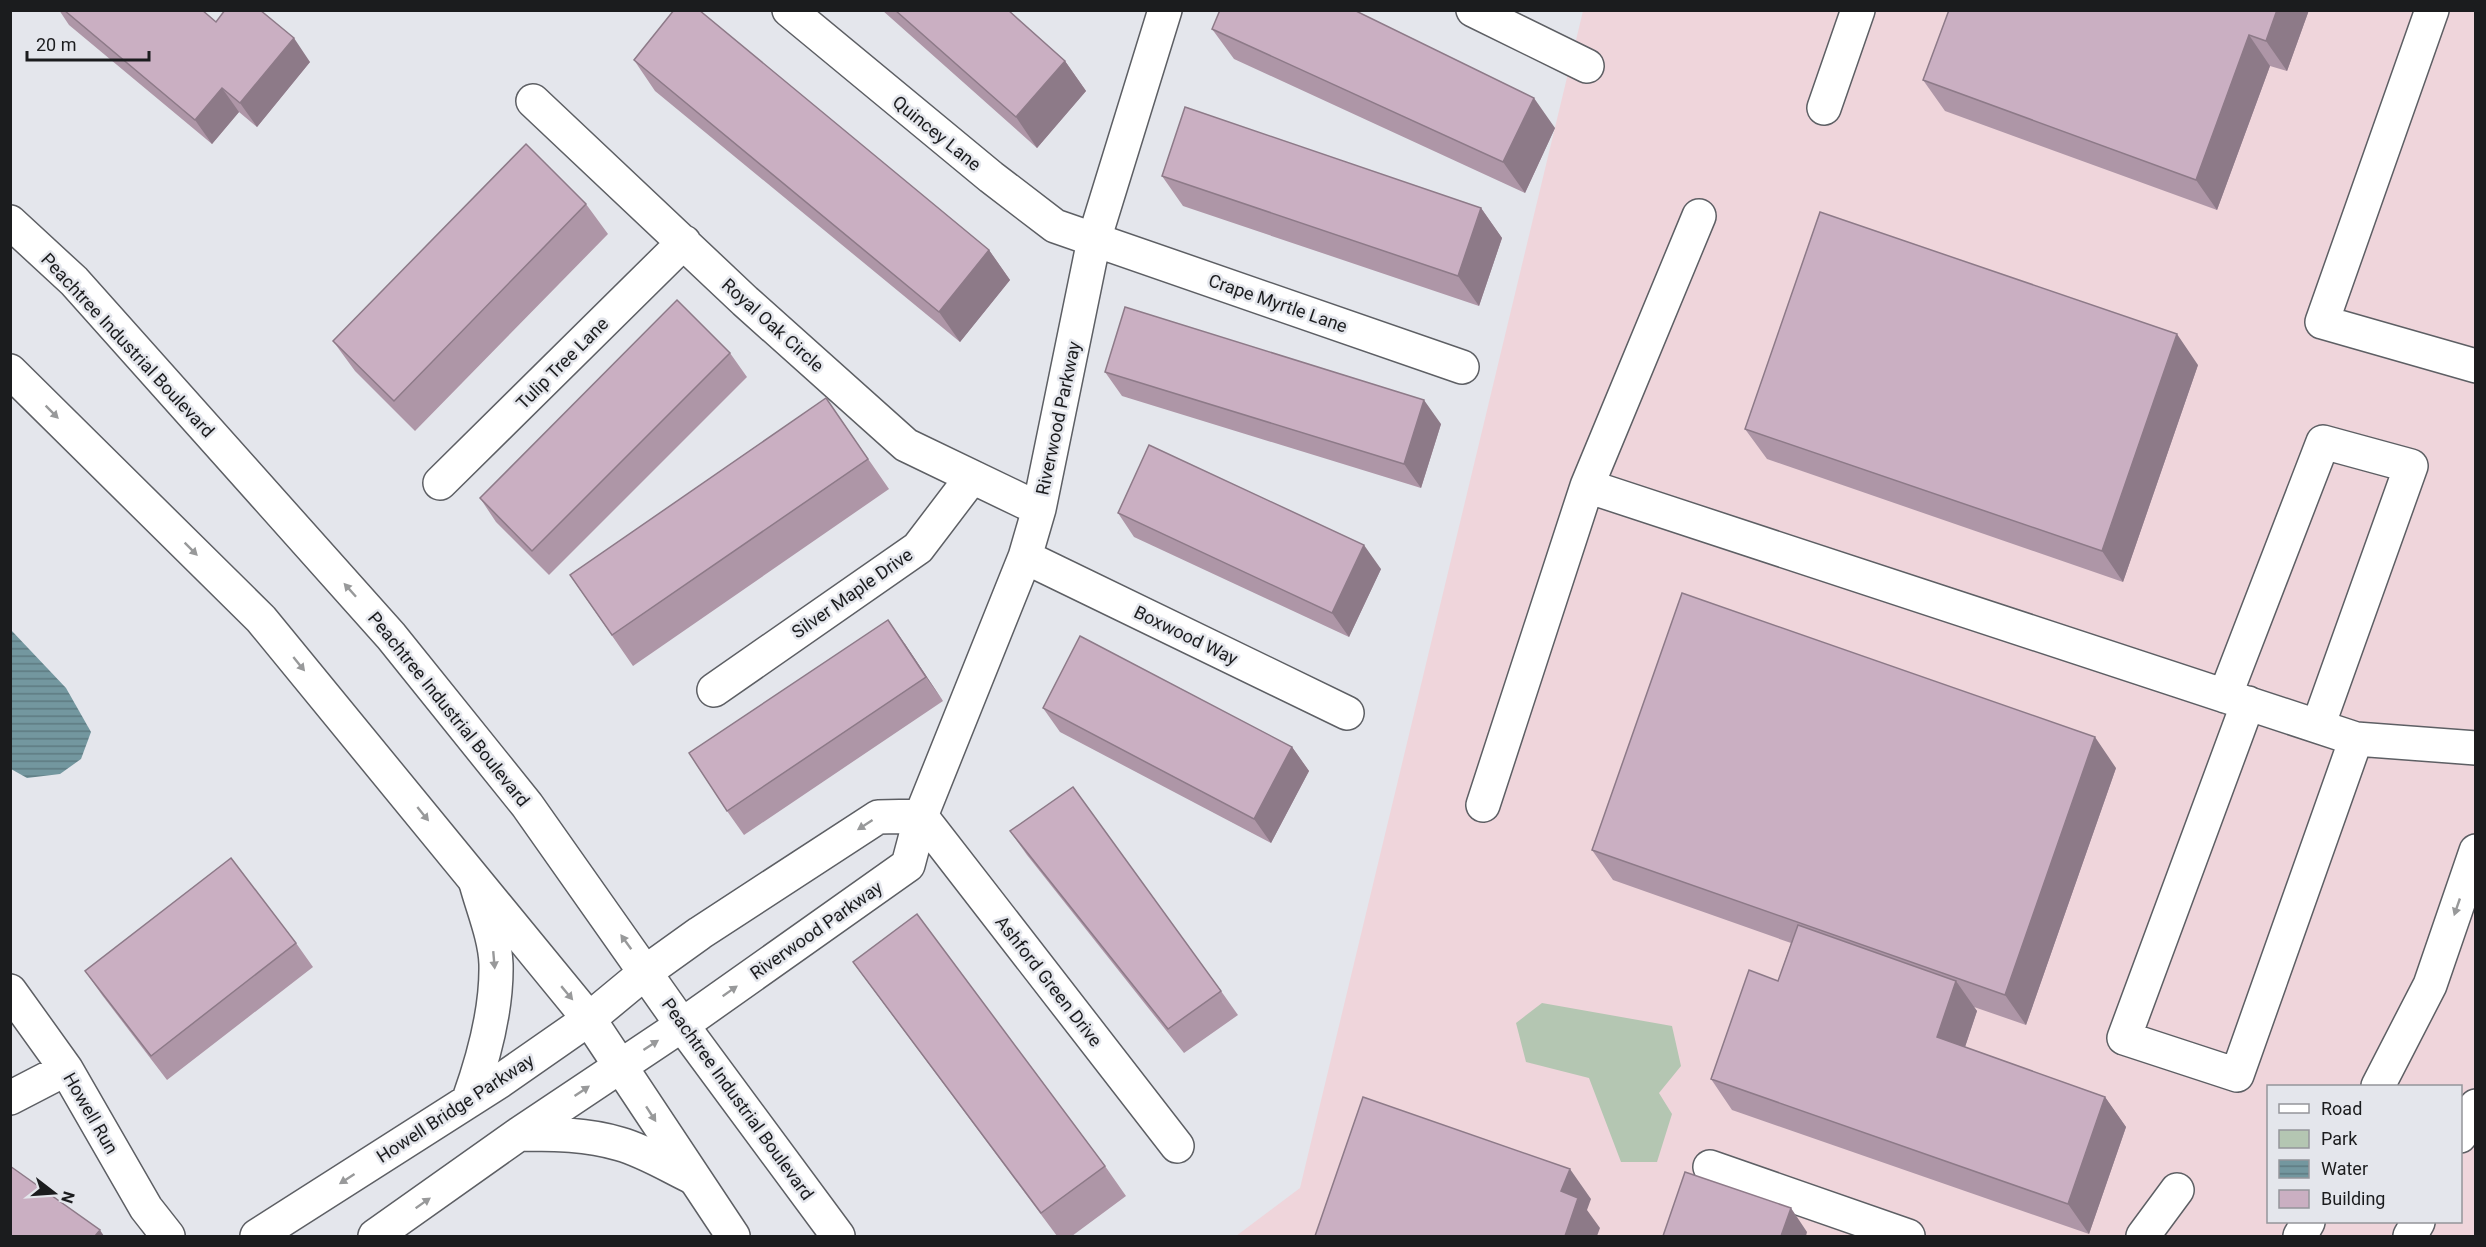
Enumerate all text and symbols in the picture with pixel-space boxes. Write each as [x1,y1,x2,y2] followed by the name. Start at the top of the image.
[27,24,148,62] scale bar
[36,34,76,55] text: 20 m
[889,91,985,175] street label: Quincey Lane
[37,249,219,441] street label: Peachtree Industrial Boulevard
[1206,269,1350,337] street label: Crape Myrtle Lane
[718,274,828,376] street label: Royal Oak Circle
[512,313,612,413] street label: Tulip Tree Lane
[1031,339,1085,497] street label: Riverwood Parkway
[45,404,59,418] one-way arrow
[183,541,197,555] one-way arrow
[788,544,916,642] street label: Silver Maple Drive
[344,583,357,598] one-way arrow
[1131,601,1242,669] street label: Boxwood Way
[364,608,534,810] street label: Peachtree Industrial Boulevard
[292,656,305,672] one-way arrow
[416,806,429,822] one-way arrow
[857,820,873,831] one-way arrow
[746,876,887,983] street label: Riverwood Parkway
[2451,898,2461,916] one-way arrow
[991,911,1107,1051] street label: Ashford Green Drive
[620,934,632,950] one-way arrow
[489,951,499,970] one-way arrow
[560,985,573,1000] one-way arrow
[722,985,738,997] one-way arrow
[658,994,818,1204] street label: Peachtree Industrial Boulevard
[642,1040,659,1051] one-way arrow
[372,1049,538,1167] street label: Howell Bridge Parkway
[59,1069,123,1157] street label: Howell Run
[574,1085,590,1097] one-way arrow
[2267,1085,2462,1223] legend
[2321,1098,2362,1119] text: Road
[645,1106,657,1122] one-way arrow
[2321,1128,2358,1149] text: Park
[2321,1158,2368,1179] text: Water
[24,1163,84,1223] north arrow
[339,1173,355,1184] one-way arrow
[2321,1188,2385,1209] text: Building
[57,1189,79,1205] text: N
[414,1197,430,1209] one-way arrow

